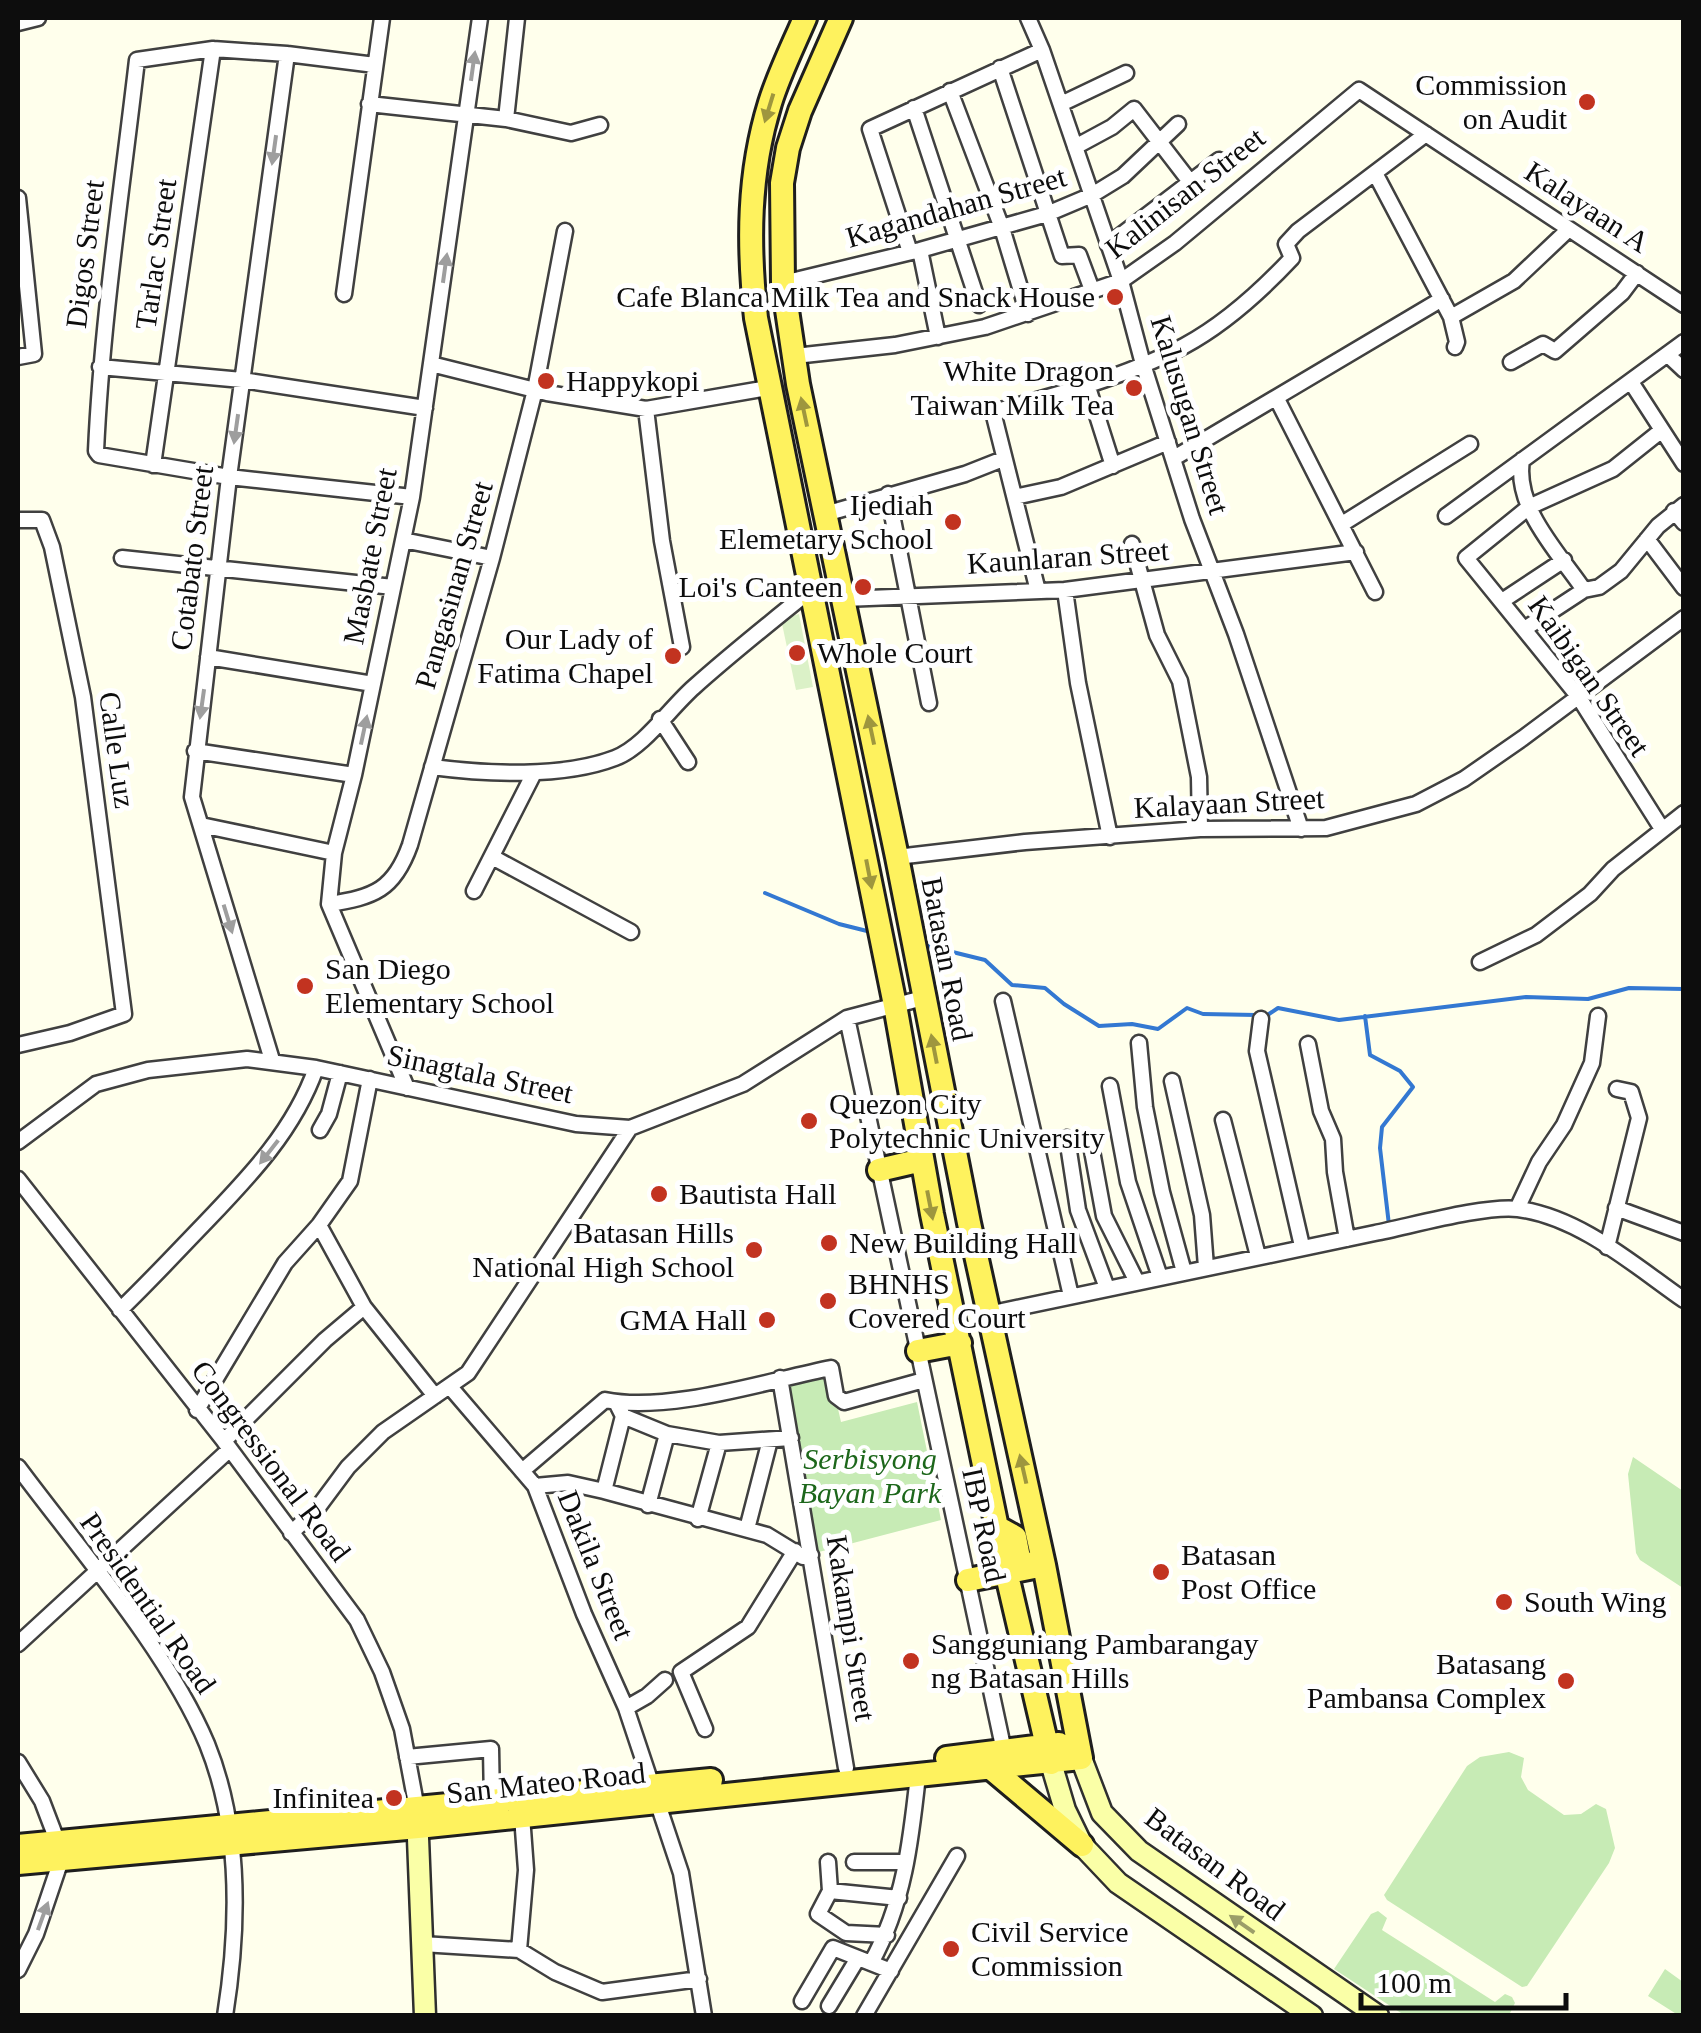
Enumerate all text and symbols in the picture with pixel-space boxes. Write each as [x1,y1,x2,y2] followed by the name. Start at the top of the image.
[466,49,482,81] one-way arrow
[1415,68,1568,135] place label: Commission on Audit
[1576,91,1598,113] marker: Commission on Audit
[761,93,776,124] one-way arrow
[1099,120,1271,265] street label: Kalinisan Street
[266,135,282,167] one-way arrow
[1519,154,1656,259] street label: Kalayaan A
[842,159,1070,254] street label: Kagandahan Street
[129,176,183,331] street label: Tarlac Street
[59,177,110,330] street label: Digos Street
[437,251,453,283] one-way arrow
[616,280,1095,313] place label: Cafe Blanca Milk Tea and Snack House
[1104,286,1126,308] marker: Cafe Blanca Milk Tea and Snack House
[1145,312,1237,519] street label: Kalusugan Street
[910,354,1114,421] place label: White Dragon Taiwan Milk Tea
[566,364,699,397] place label: Happykopi
[535,370,557,392] marker: Happykopi
[1123,377,1145,399] marker: White Dragon Taiwan Milk Tea
[796,396,812,427] one-way arrow
[227,413,243,445] one-way arrow
[164,463,219,652] street label: Cotabato Street
[336,464,403,647] street label: Masbate Street
[408,477,499,692] street label: Pangasinan Street
[719,488,933,555] place label: Ijediah Elemetary School
[942,511,964,533] marker: Ijediah Elemetary School
[966,533,1171,580] street label: Kaunlaran Street
[678,570,843,603] place label: Loi's Canteen
[852,576,874,598] marker: Loi's Canteen
[1522,589,1657,762] street label: Kaibigan Street
[477,622,653,689] place label: Our Lady of Fatima Chapel
[817,636,973,669] place label: Whole Court
[786,642,808,664] marker: Whole Court
[662,645,684,667] marker: Our Lady of Fatima Chapel
[93,689,142,810] street label: Calle Luz
[193,689,209,720] one-way arrow
[356,714,372,745] one-way arrow
[863,714,879,745] one-way arrow
[1133,781,1326,824] street label: Kalayaan Street
[861,859,877,890] one-way arrow
[915,874,980,1043] street label: Batasan Road
[221,904,236,934] one-way arrow
[325,952,554,1019] place label: San Diego Elementary School
[294,975,316,997] marker: San Diego Elementary School
[925,1033,941,1064] one-way arrow
[384,1038,577,1109] street label: Sinagtala Street
[829,1087,1105,1154] place label: Quezon City Polytechnic University
[798,1110,820,1132] marker: Quezon City Polytechnic University
[258,1138,279,1164] one-way arrow
[679,1177,836,1210] place label: Bautista Hall
[648,1183,670,1205] marker: Bautista Hall
[923,1190,939,1221] one-way arrow
[472,1216,734,1283] place label: Batasan Hills National High School
[849,1226,1077,1259] place label: New Building Hall
[818,1232,840,1254] marker: New Building Hall
[743,1239,765,1261] marker: Batasan Hills National High School
[848,1267,1026,1334] place label: BHNHS Covered Court
[817,1290,839,1312] marker: BHNHS Covered Court
[620,1303,747,1336] place label: GMA Hall
[756,1309,778,1331] marker: GMA Hall
[185,1354,358,1567] street label: Congressional Road
[799,1442,942,1509] park label: Serbisyong Bayan Park
[1014,1454,1030,1485] one-way arrow
[956,1465,1013,1585] street label: IBP Road
[552,1486,641,1645] street label: Dakila Street
[74,1506,223,1699] street label: Presidential Road
[821,1533,883,1724] street label: Kakampi Street
[1181,1538,1316,1605] place label: Batasan Post Office
[1150,1561,1172,1583] marker: Batasan Post Office
[1524,1585,1666,1618] place label: South Wing
[1493,1591,1515,1613] marker: South Wing
[931,1627,1258,1694] place label: Sangguniang Pambarangay ng Batasan Hills
[1307,1647,1546,1714] place label: Batasang Pambansa Complex
[900,1650,922,1672] marker: Sangguniang Pambarangay ng Batasan Hills
[1555,1670,1577,1692] marker: Batasang Pambansa Complex
[445,1756,647,1809] street label: San Mateo Road
[272,1781,374,1814] place label: Infinitea
[383,1787,405,1809] marker: Infinitea
[1139,1801,1291,1927] street label: Batasan Road
[36,1901,51,1931] one-way arrow
[971,1915,1128,1982] place label: Civil Service Commission
[1229,1915,1256,1934] one-way arrow
[940,1938,962,1960] marker: Civil Service Commission
[1361,1948,1566,2010] scale bar
[1376,1966,1452,1999] text: 100 m

